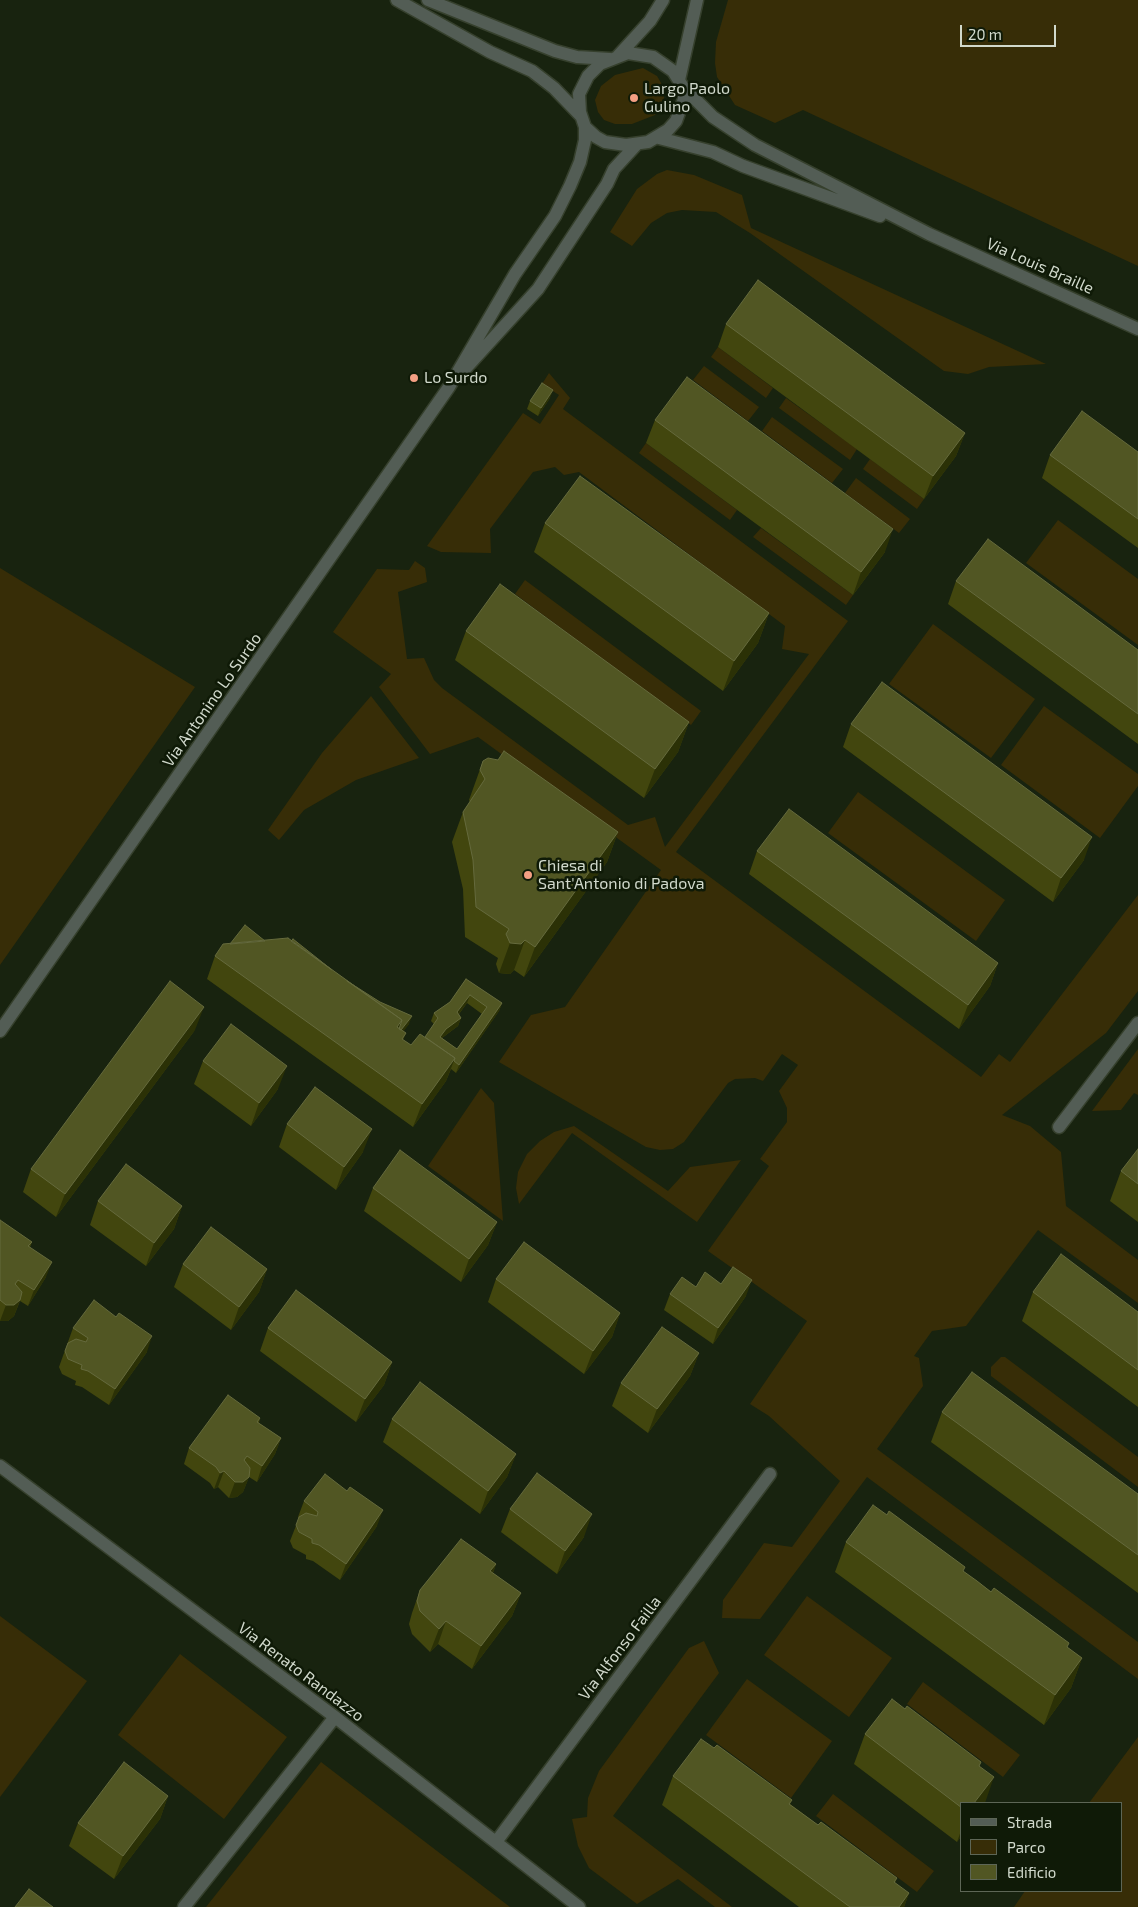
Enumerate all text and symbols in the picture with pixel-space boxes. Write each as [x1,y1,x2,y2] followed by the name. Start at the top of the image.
[963,15,1059,47] scale bar
[968,25,1002,43] text: 20 m
[644,79,730,117] place label: Largo Paolo Gulino
[628,92,640,104] marker: Largo Paolo Gulino
[983,234,1097,298] street label: Via Louis Braille
[424,368,487,388] place label: Lo Surdo
[408,372,420,384] marker: Lo Surdo
[158,629,266,771] street label: Via Antonino Lo Surdo
[538,856,704,894] place label: Chiesa di Sant'Antonio di Padova
[522,869,534,881] marker: Chiesa di Sant'Antonio di Padova
[575,1592,665,1704] street label: Via Alfonso Failla
[234,1618,368,1726] street label: Via Renato Randazzo
[960,1802,1123,1892] legend
[1007,1813,1052,1831] text: Strada
[1007,1838,1046,1856] text: Parco
[1007,1863,1056,1881] text: Edificio

